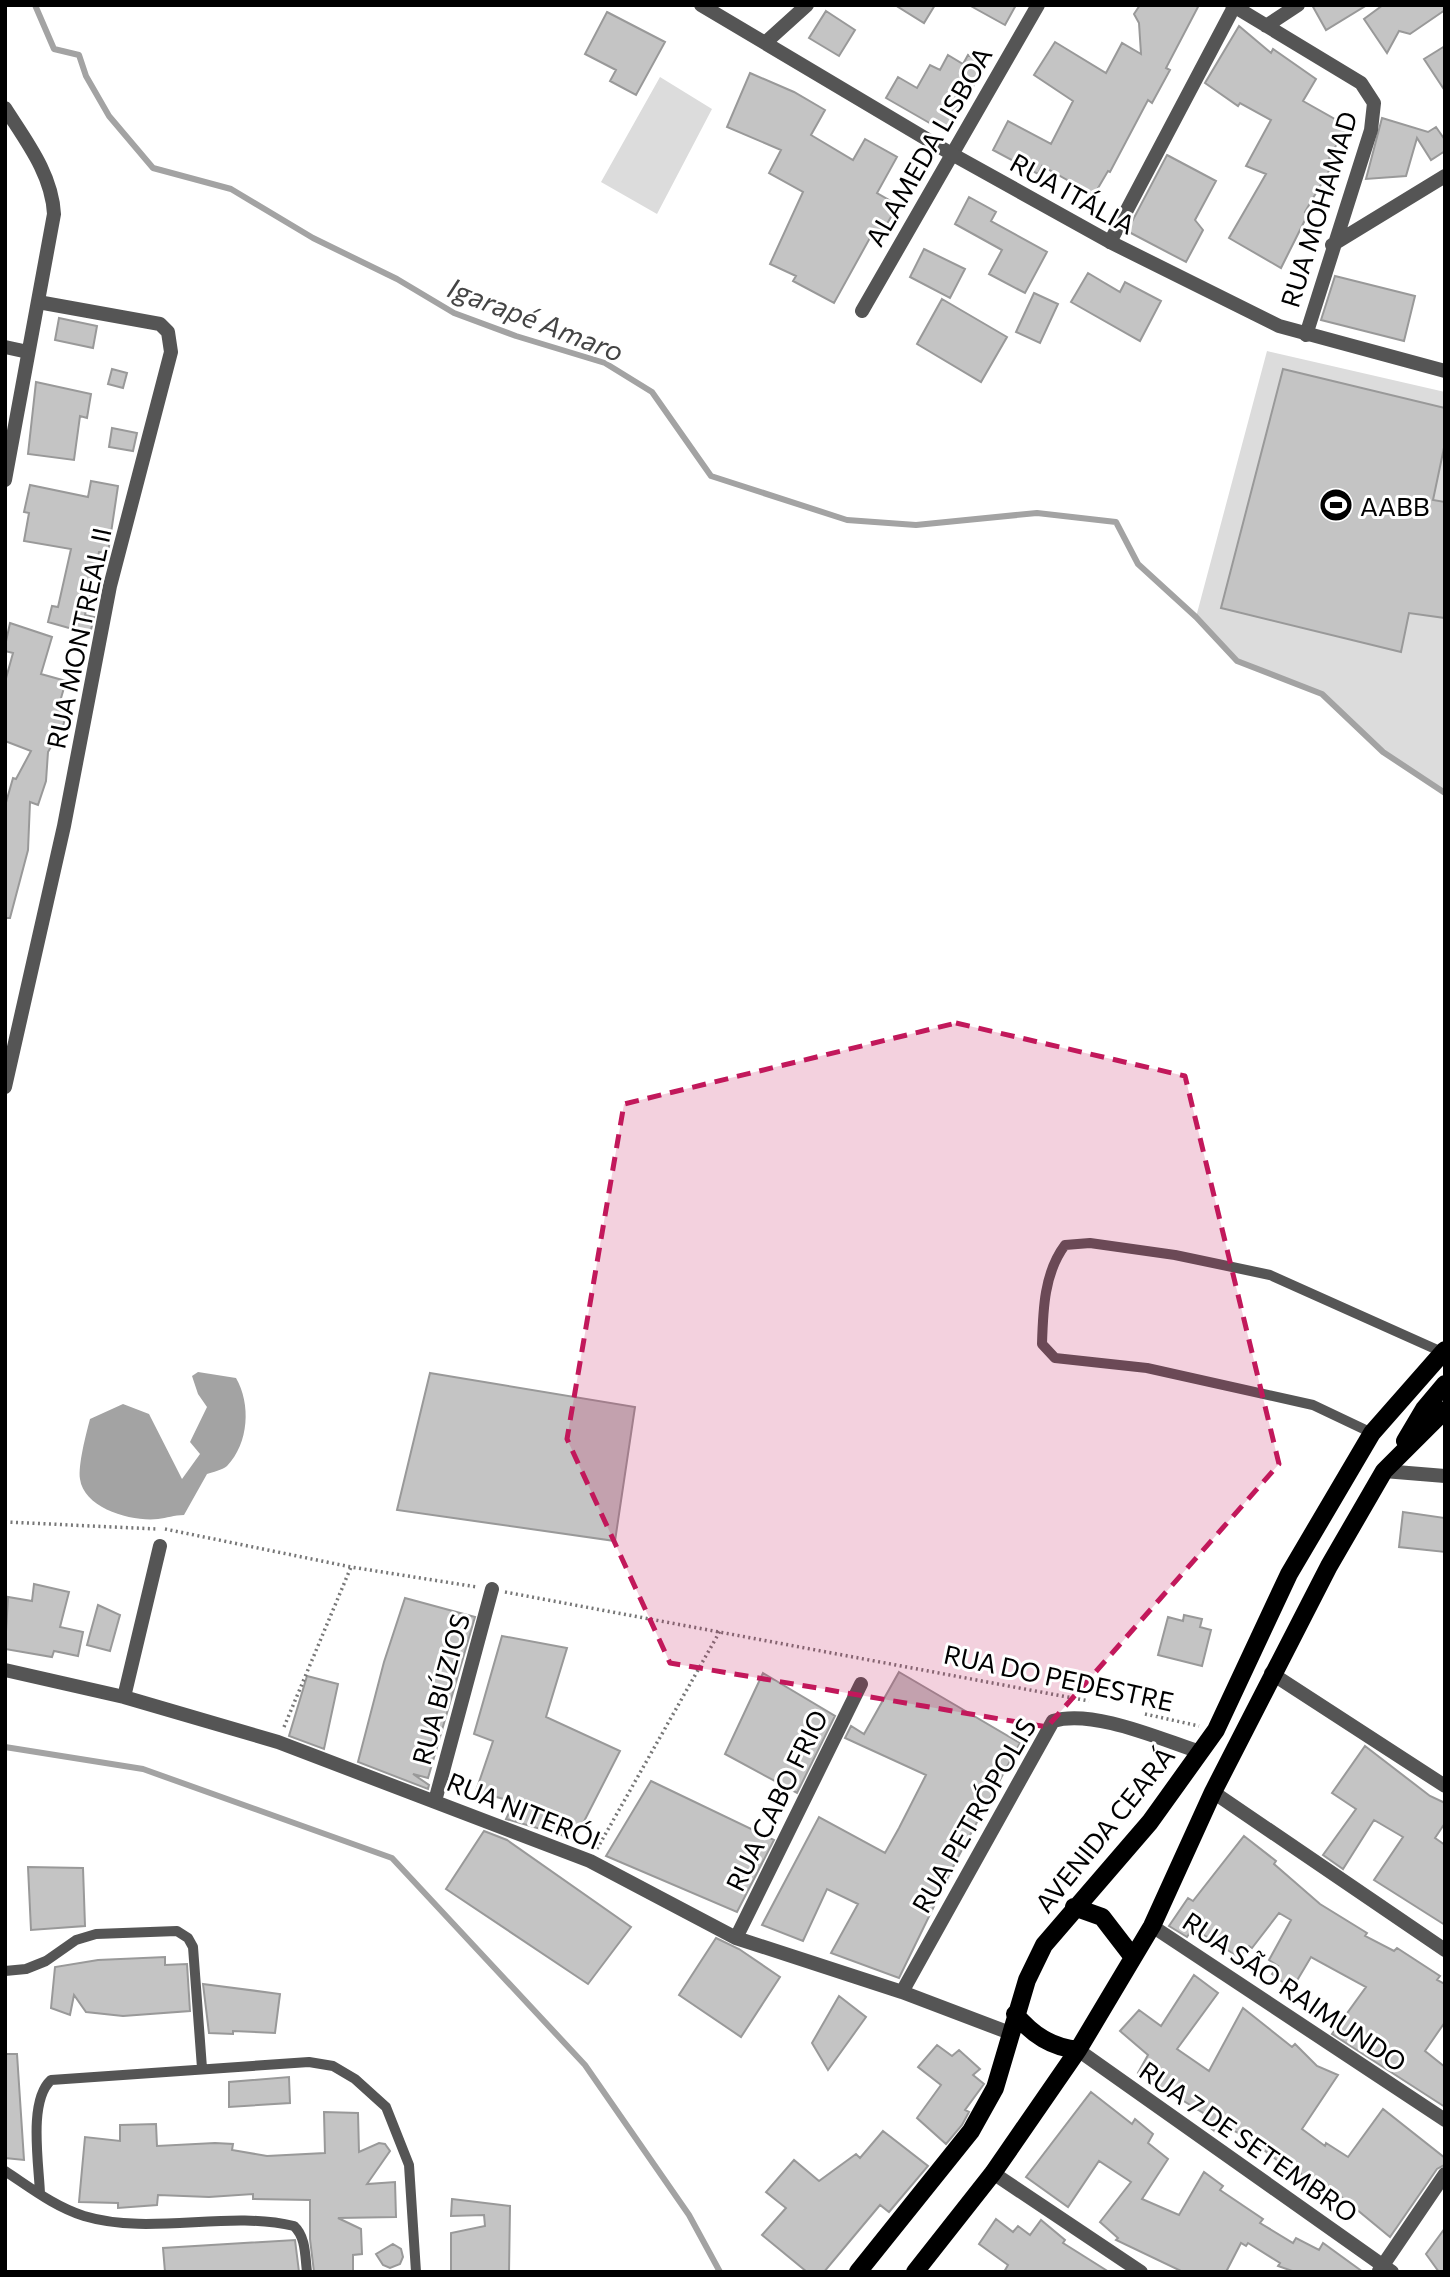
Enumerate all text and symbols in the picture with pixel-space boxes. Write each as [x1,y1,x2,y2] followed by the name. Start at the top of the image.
[858,41,998,251] street label: ALAMEDA LISBOA
[1273,107,1363,311] street label: RUA MOHAMAD
[1005,146,1141,240] street label: RUA ITÁLIA
[443,270,629,368] water label: Igarapé Amaro
[1317,486,1355,524] sports icon: AABB
[1360,490,1429,521] place label: AABB
[39,525,117,751] street label: RUA MONTREAL II
[405,1610,475,1768] street label: RUA BÚZIOS
[941,1637,1177,1717] street label: RUA DO PEDESTRE
[719,1704,833,1896] street label: RUA CABO FRIO
[905,1712,1041,1918] street label: RUA PETRÓPOLIS
[1028,1740,1180,1918] street label: AVENIDA CEARÁ
[443,1765,605,1855] street label: RUA NITERÓI
[1177,1905,1413,2077] street label: RUA SÃO RAIMUNDO
[1134,2054,1364,2228] street label: RUA 7 DE SETEMBRO

